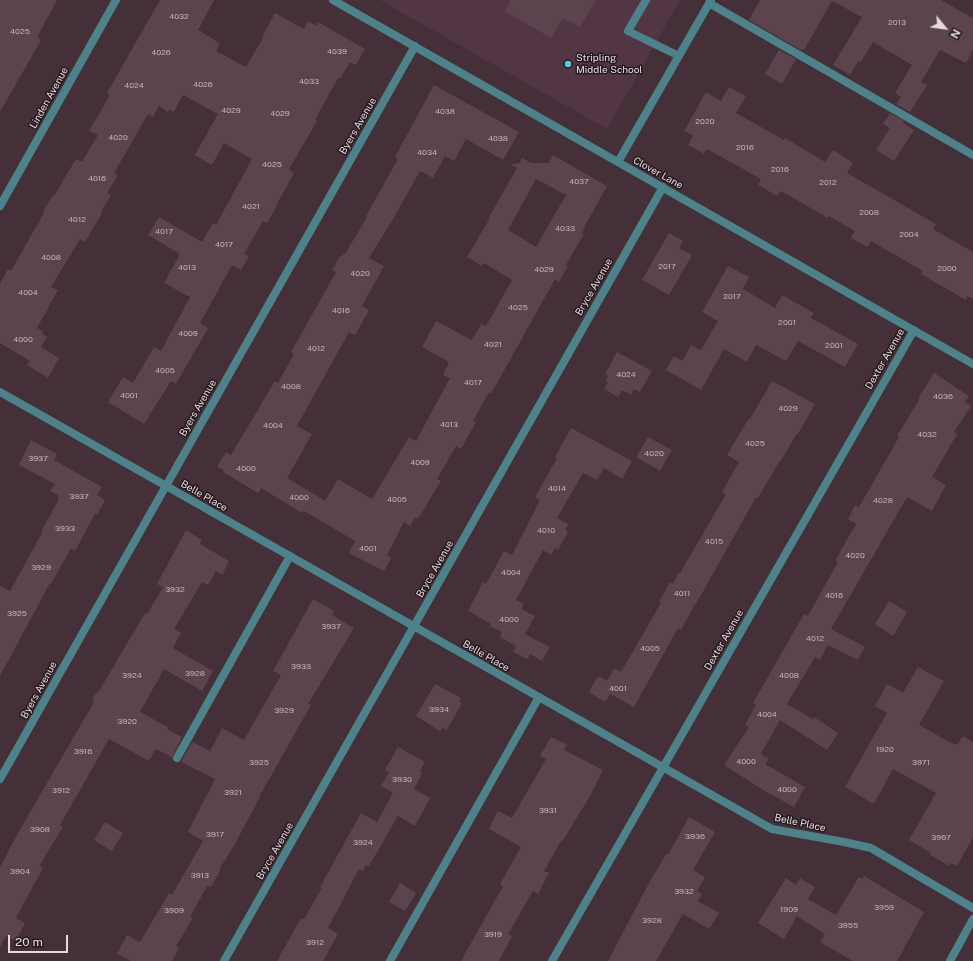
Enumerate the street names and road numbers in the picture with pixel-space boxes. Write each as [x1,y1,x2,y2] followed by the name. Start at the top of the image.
[27,65,71,131] street label: Linden Avenue
[337,96,379,156] street label: Byers Avenue
[631,154,685,192] street label: Clover Lane
[573,256,615,318] street label: Bryce Avenue
[863,327,907,391] street label: Dexter Avenue
[177,378,219,438] street label: Byers Avenue
[178,478,230,514] street label: Belle Place
[414,538,456,600] street label: Bryce Avenue
[702,608,746,672] street label: Dexter Avenue
[460,638,512,674] street label: Belle Place
[18,659,60,721] street label: Byers Avenue
[773,812,827,834] street label: Belle Place
[254,820,296,882] street label: Bryce Avenue

